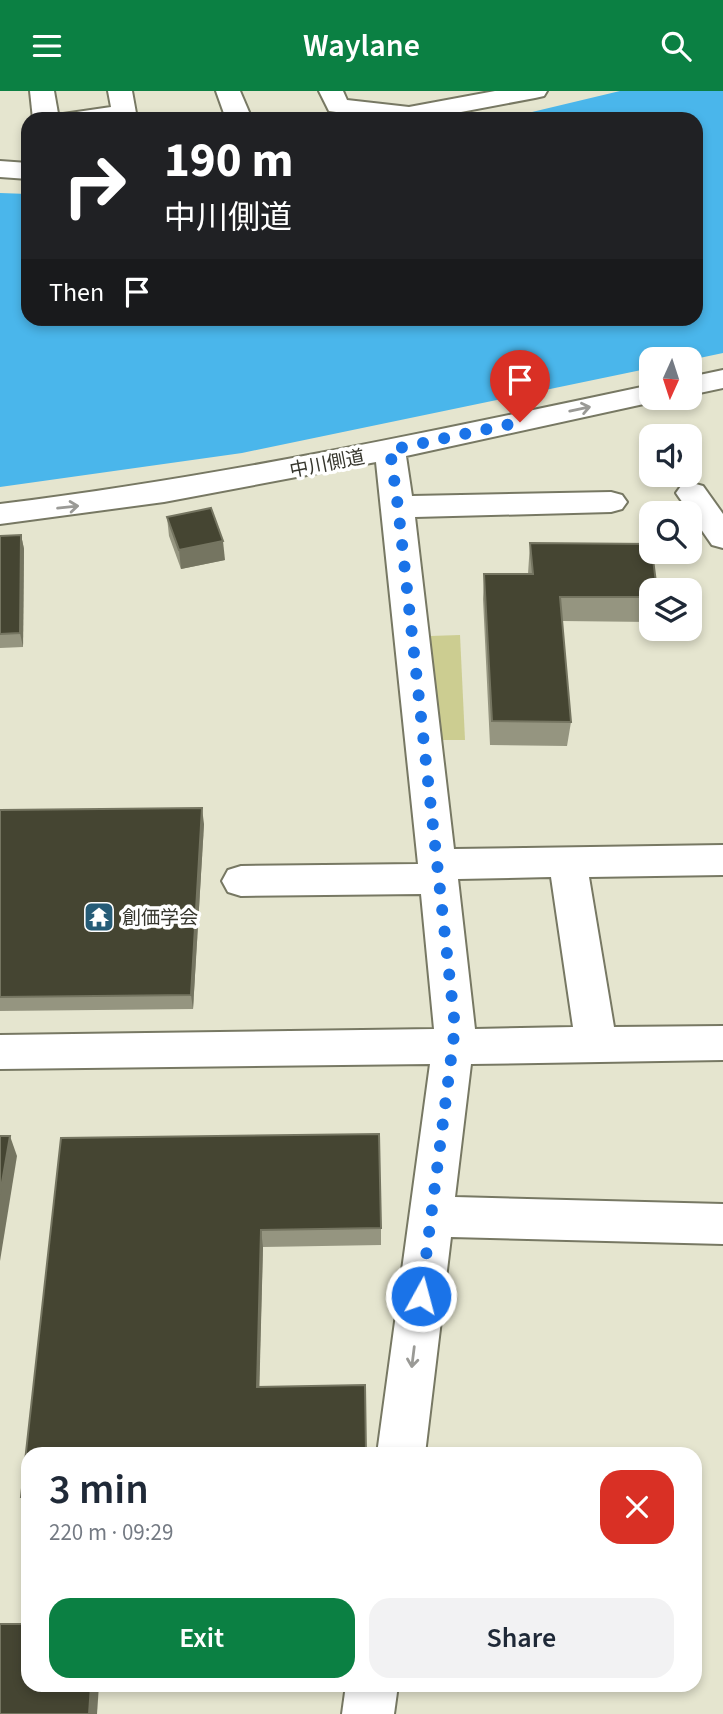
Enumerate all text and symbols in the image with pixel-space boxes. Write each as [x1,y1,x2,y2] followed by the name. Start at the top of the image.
[303,23,420,69] text: Waylane
[28,27,66,65] icon: menu
[657,27,695,65] icon: search
[164,126,293,196] text: 190 m
[49,140,140,231] icon: right
[164,195,292,241] text: 中川側道
[118,273,156,311] icon: arrive
[49,274,104,311] text: Then
[639,347,702,409] north arrow
[639,347,702,641] map controls
[490,350,550,422] pin
[501,361,539,399] icon: arrive
[568,402,591,416] one-way arrow
[639,424,702,487] button: sound
[287,444,367,485] street label: 中川側道
[56,501,79,514] one-way arrow
[639,501,702,564] button: search
[639,578,702,641] button: layers
[82,900,116,934] temple icon: 創価学会
[122,905,198,932] place label: 創価学会
[384,1259,458,1333] position arrow
[407,1345,420,1367] one-way arrow
[49,1460,149,1520] text: 3 min
[600,1470,674,1544] button: close
[49,1516,173,1549] text: 220 m · 09:29
[49,1598,355,1678] button: Exit
[369,1598,674,1678] button: Share

